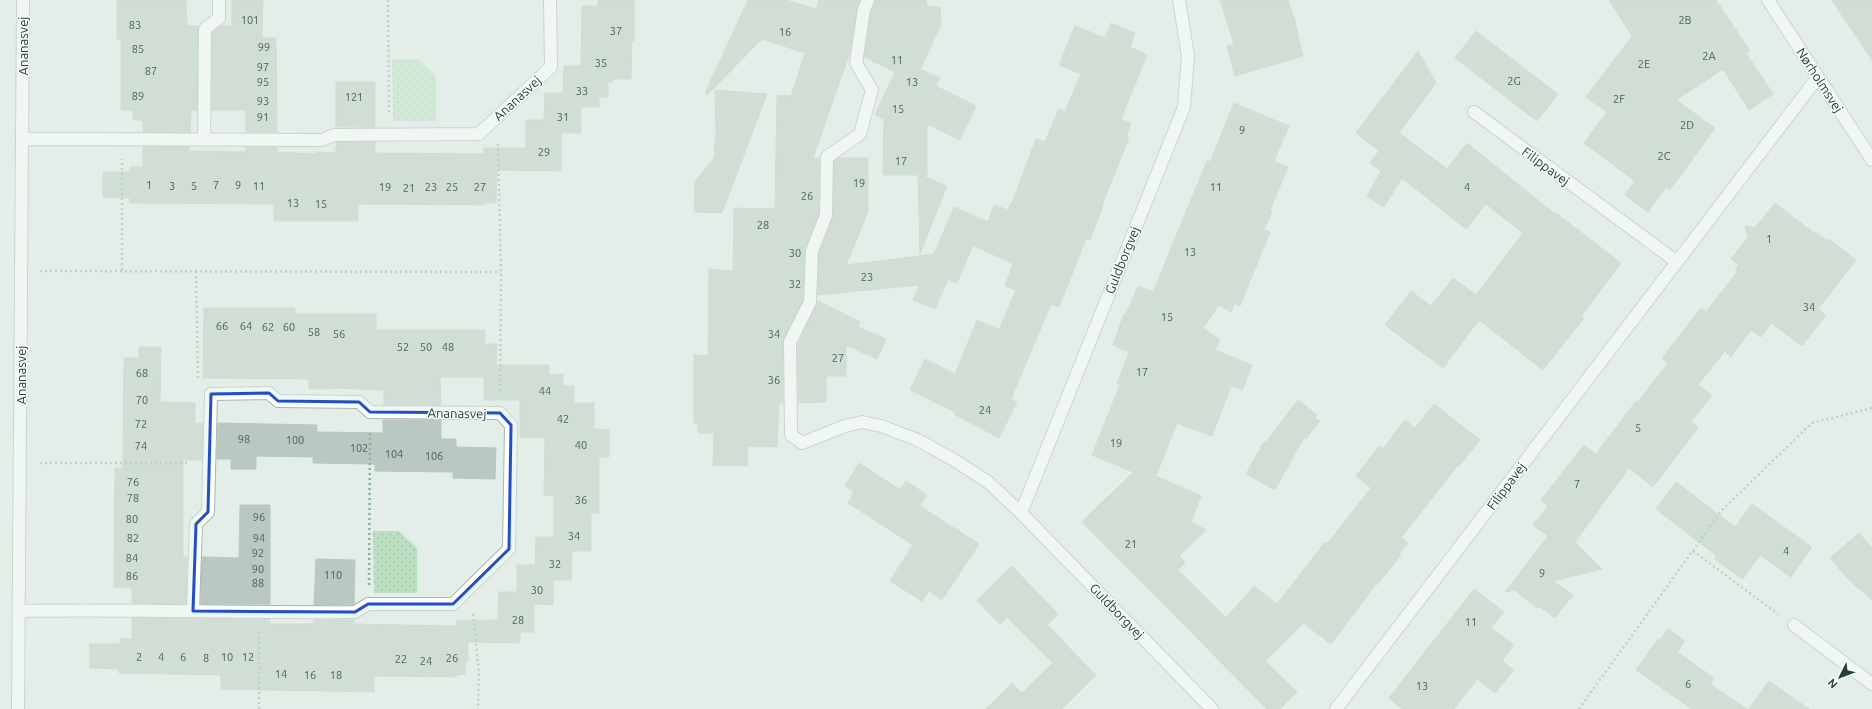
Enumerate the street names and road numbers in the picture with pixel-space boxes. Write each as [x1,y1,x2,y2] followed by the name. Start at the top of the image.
[16,17,30,75] street label: Ananasvej
[1794,45,1846,115] street label: Nørholmsvej
[491,73,543,123] street label: Ananasvej
[1520,144,1572,188] street label: Filippavej
[1102,224,1142,296] street label: Guldborgvej
[14,346,28,404] street label: Ananasvej
[427,405,487,421] street label: Ananasvej
[1484,460,1528,512] street label: Filippavej
[1087,580,1147,642] street label: Guldborgvej

